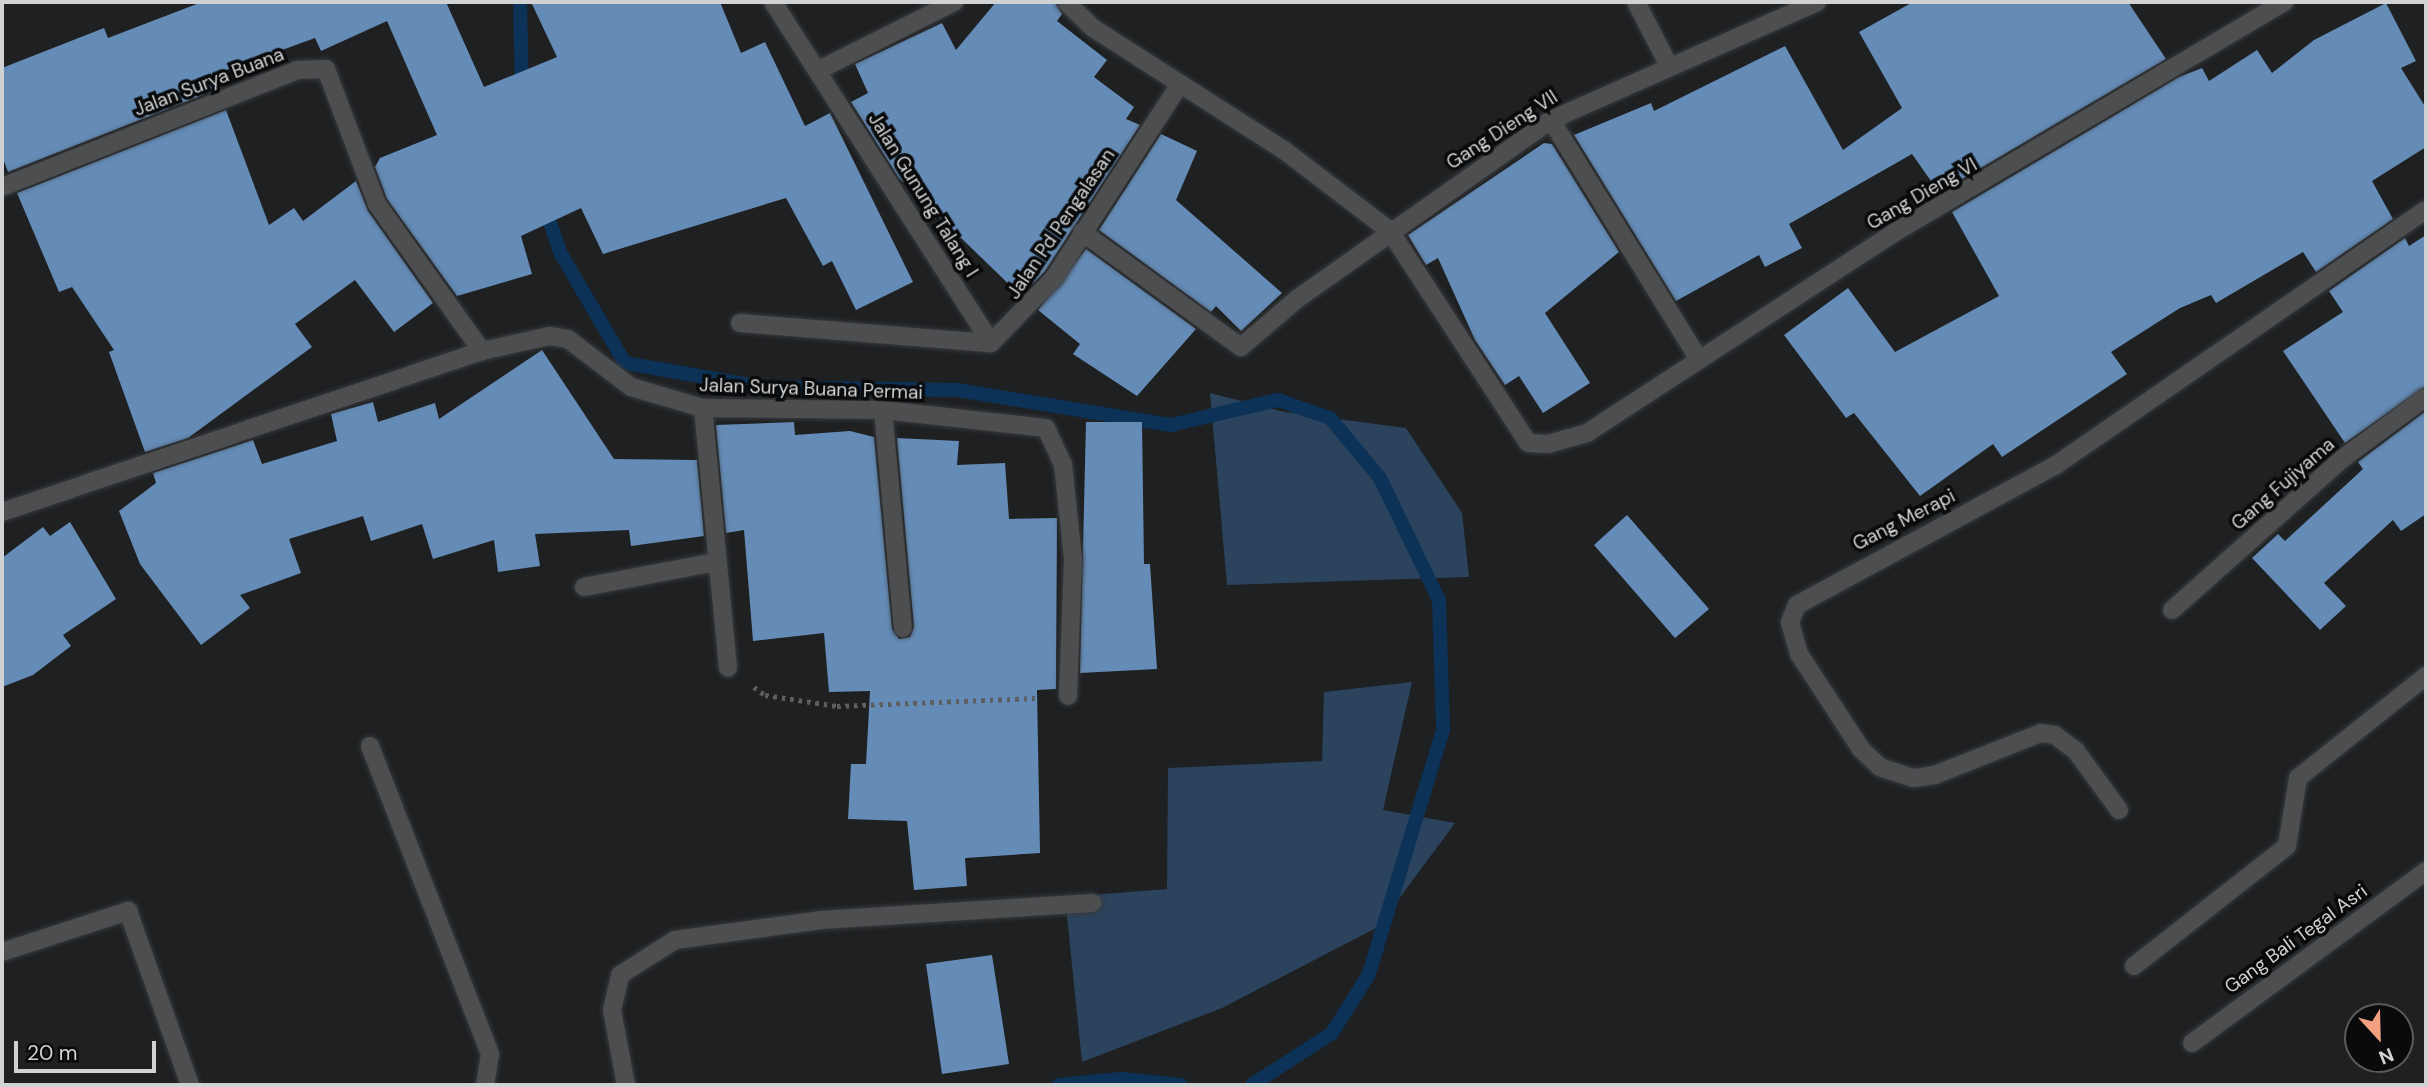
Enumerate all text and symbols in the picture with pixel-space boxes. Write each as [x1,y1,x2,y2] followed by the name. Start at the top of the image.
[131,43,287,121] street label: Jalan Surya Buana
[1442,86,1562,174] street label: Gang Dieng VII
[863,109,983,281] street label: Jalan Gunung Talang I
[1002,145,1120,303] street label: Jalan Pd Pengalasan
[1863,153,1981,235] street label: Gang Dieng VI
[699,374,923,404] street label: Jalan Surya Buana Permai
[2227,433,2339,535] street label: Gang Fujiyama
[1849,484,1959,556] street label: Gang Merapi
[2220,880,2372,998] street label: Gang Bali Tegal Asri
[2344,1003,2414,1073] north arrow
[18,1028,159,1072] scale bar
[27,1039,78,1067] text: 20 m
[2375,1042,2397,1070] text: N

